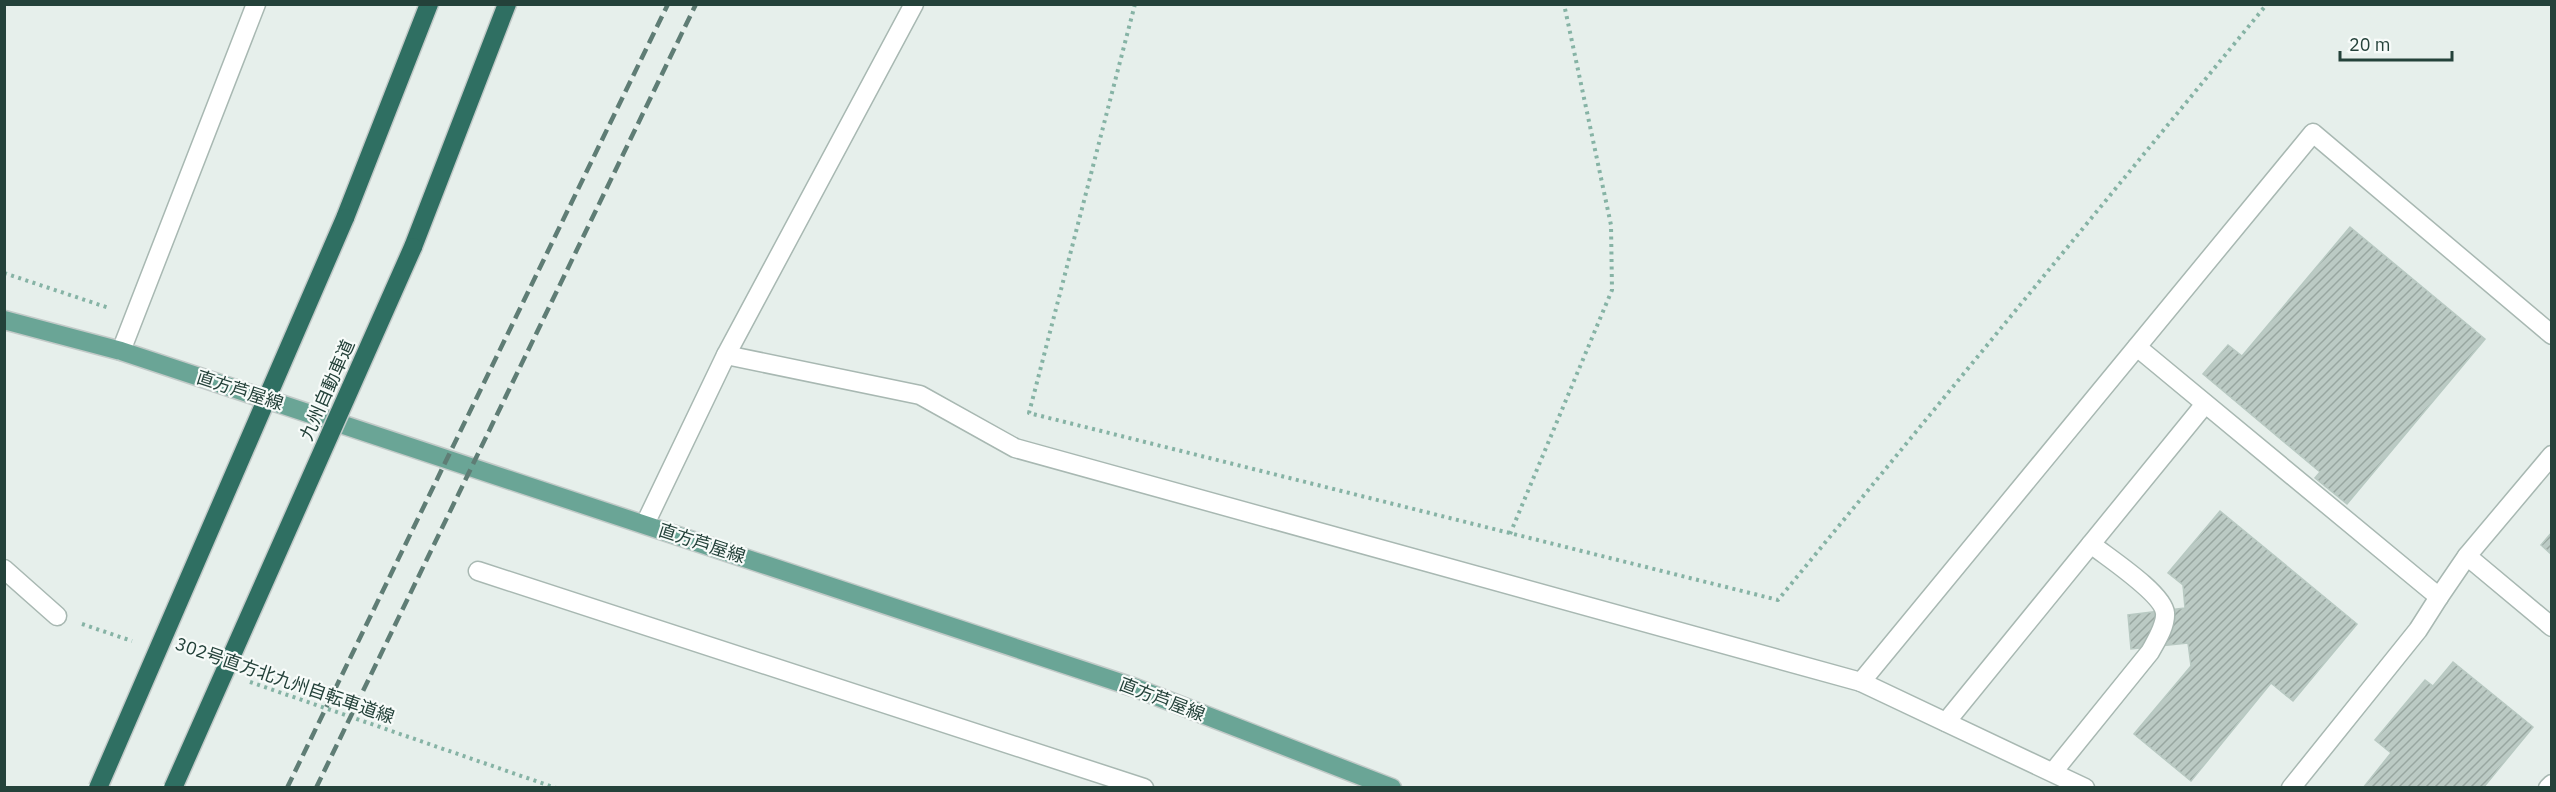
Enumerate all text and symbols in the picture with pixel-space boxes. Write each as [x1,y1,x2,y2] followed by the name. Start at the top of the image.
[2340,24,2452,62] scale bar
[2349,33,2391,56] text: 20 m
[295,336,359,444] street label: 九州自動車道
[194,365,286,415] street label: 直方芦屋線
[656,518,748,568] street label: 直方芦屋線
[172,632,398,728] street label: 302号直方北九州自転車道線
[1116,672,1208,726] street label: 直方芦屋線

